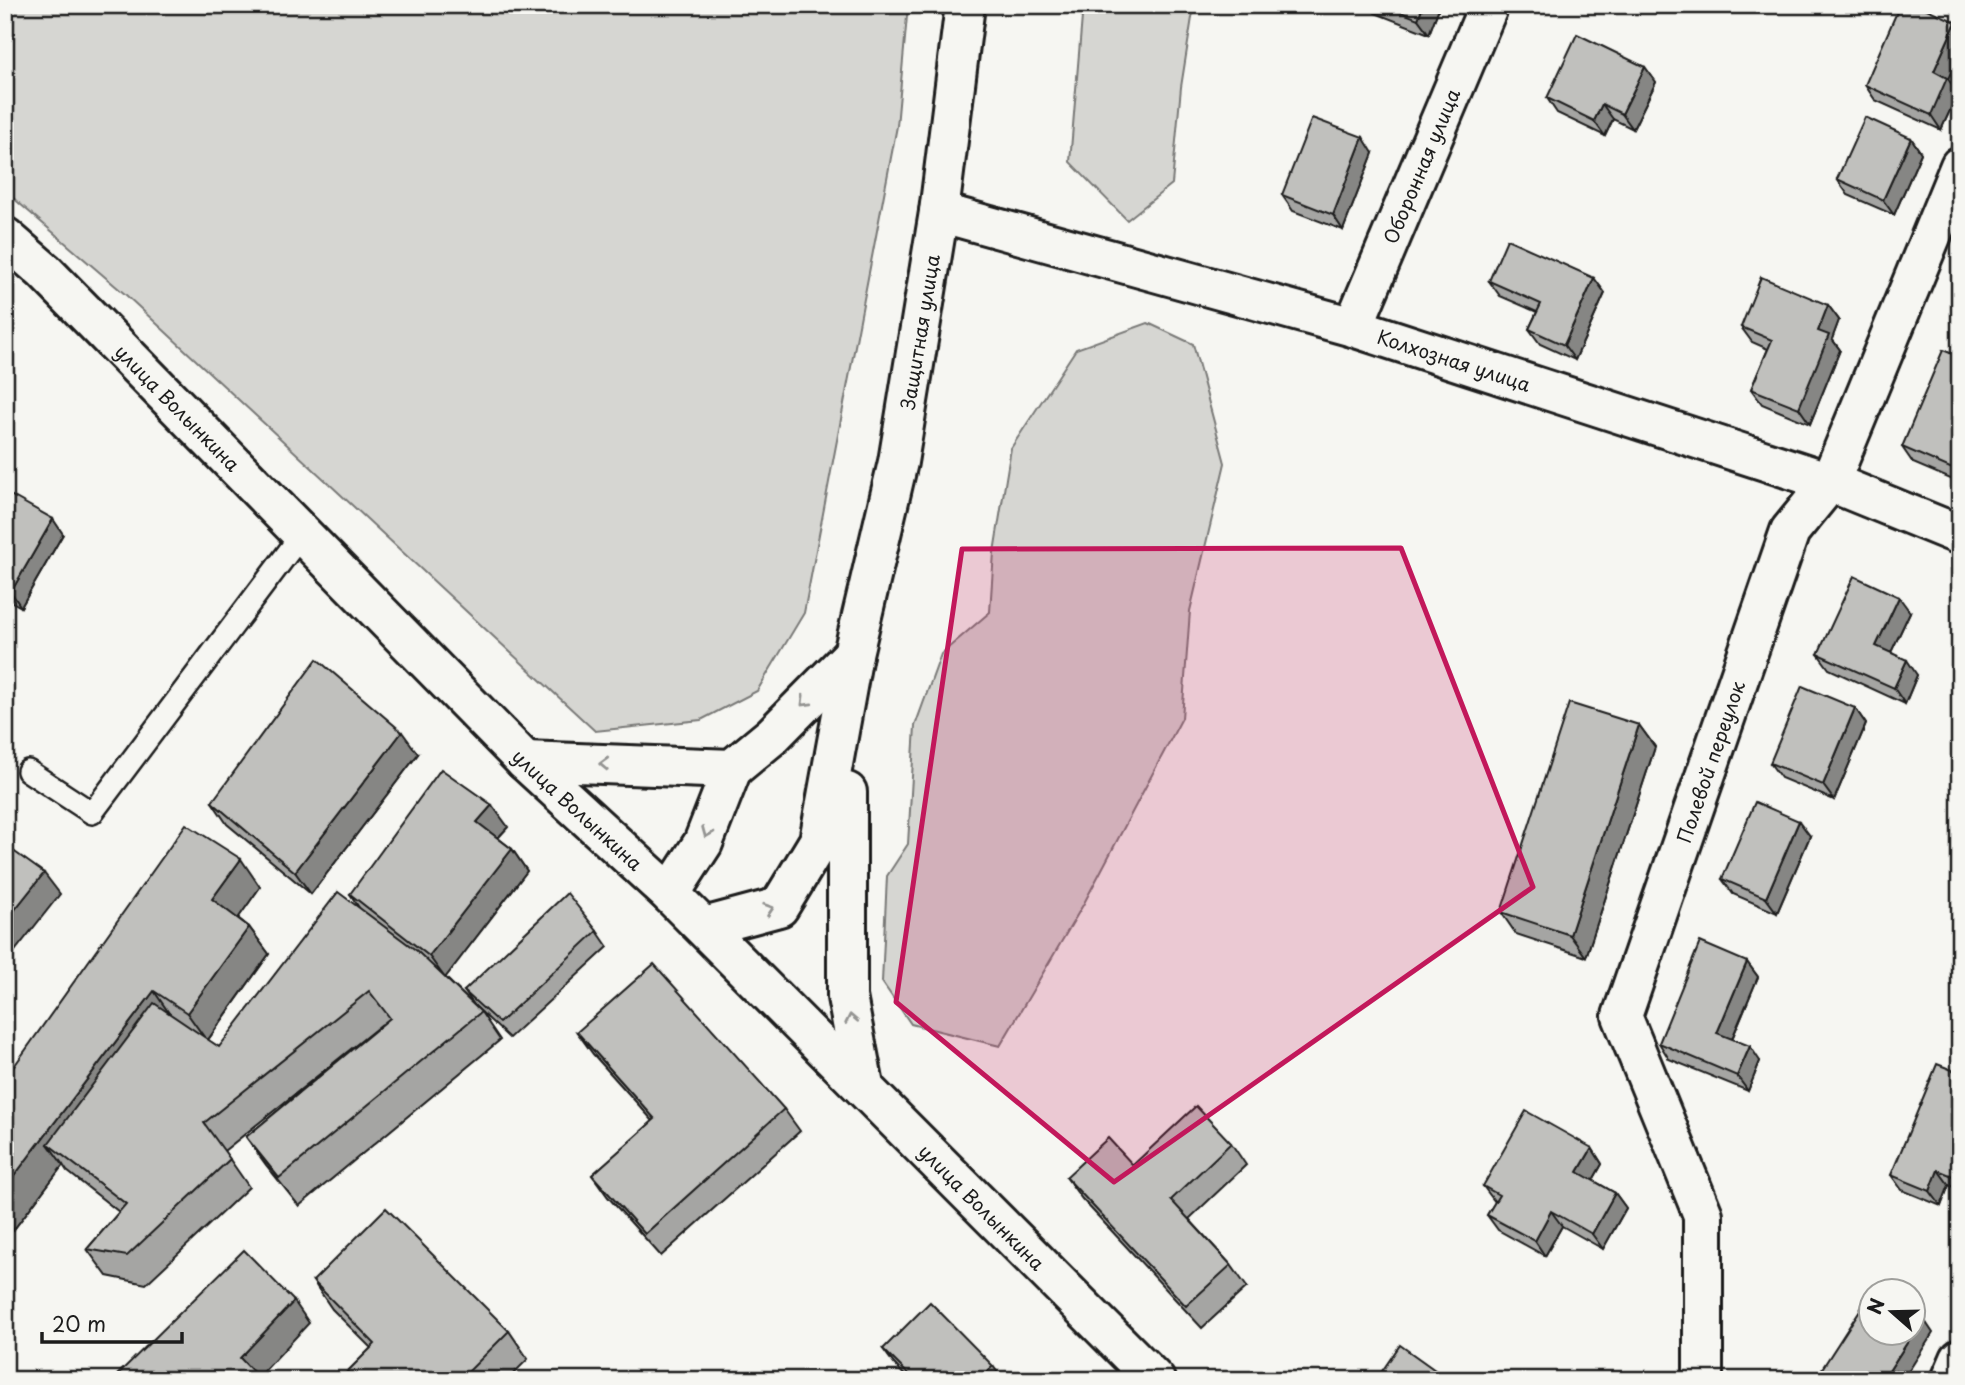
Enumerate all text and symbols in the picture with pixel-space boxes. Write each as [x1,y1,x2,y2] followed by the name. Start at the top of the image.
[1376,84,1466,248] street label: Оборонная улица
[893,252,946,411] street label: Защитная улица
[1374,322,1534,398] street label: Колхозная улица
[109,338,247,477] street label: улица Волынкина
[1669,676,1751,847] street label: Полевой переулок
[800,694,813,707] one-way arrow
[506,742,649,877] street label: улица Волынкина
[598,757,609,772] one-way arrow
[702,826,716,838] one-way arrow
[763,903,775,917] one-way arrow
[844,1013,859,1025] one-way arrow
[913,1137,1051,1276] street label: улица Волынкина
[1856,1276,1926,1346] north arrow
[1859,1294,1891,1318] text: N
[42,1301,182,1345] scale bar
[52,1307,106,1339] text: 20 m

